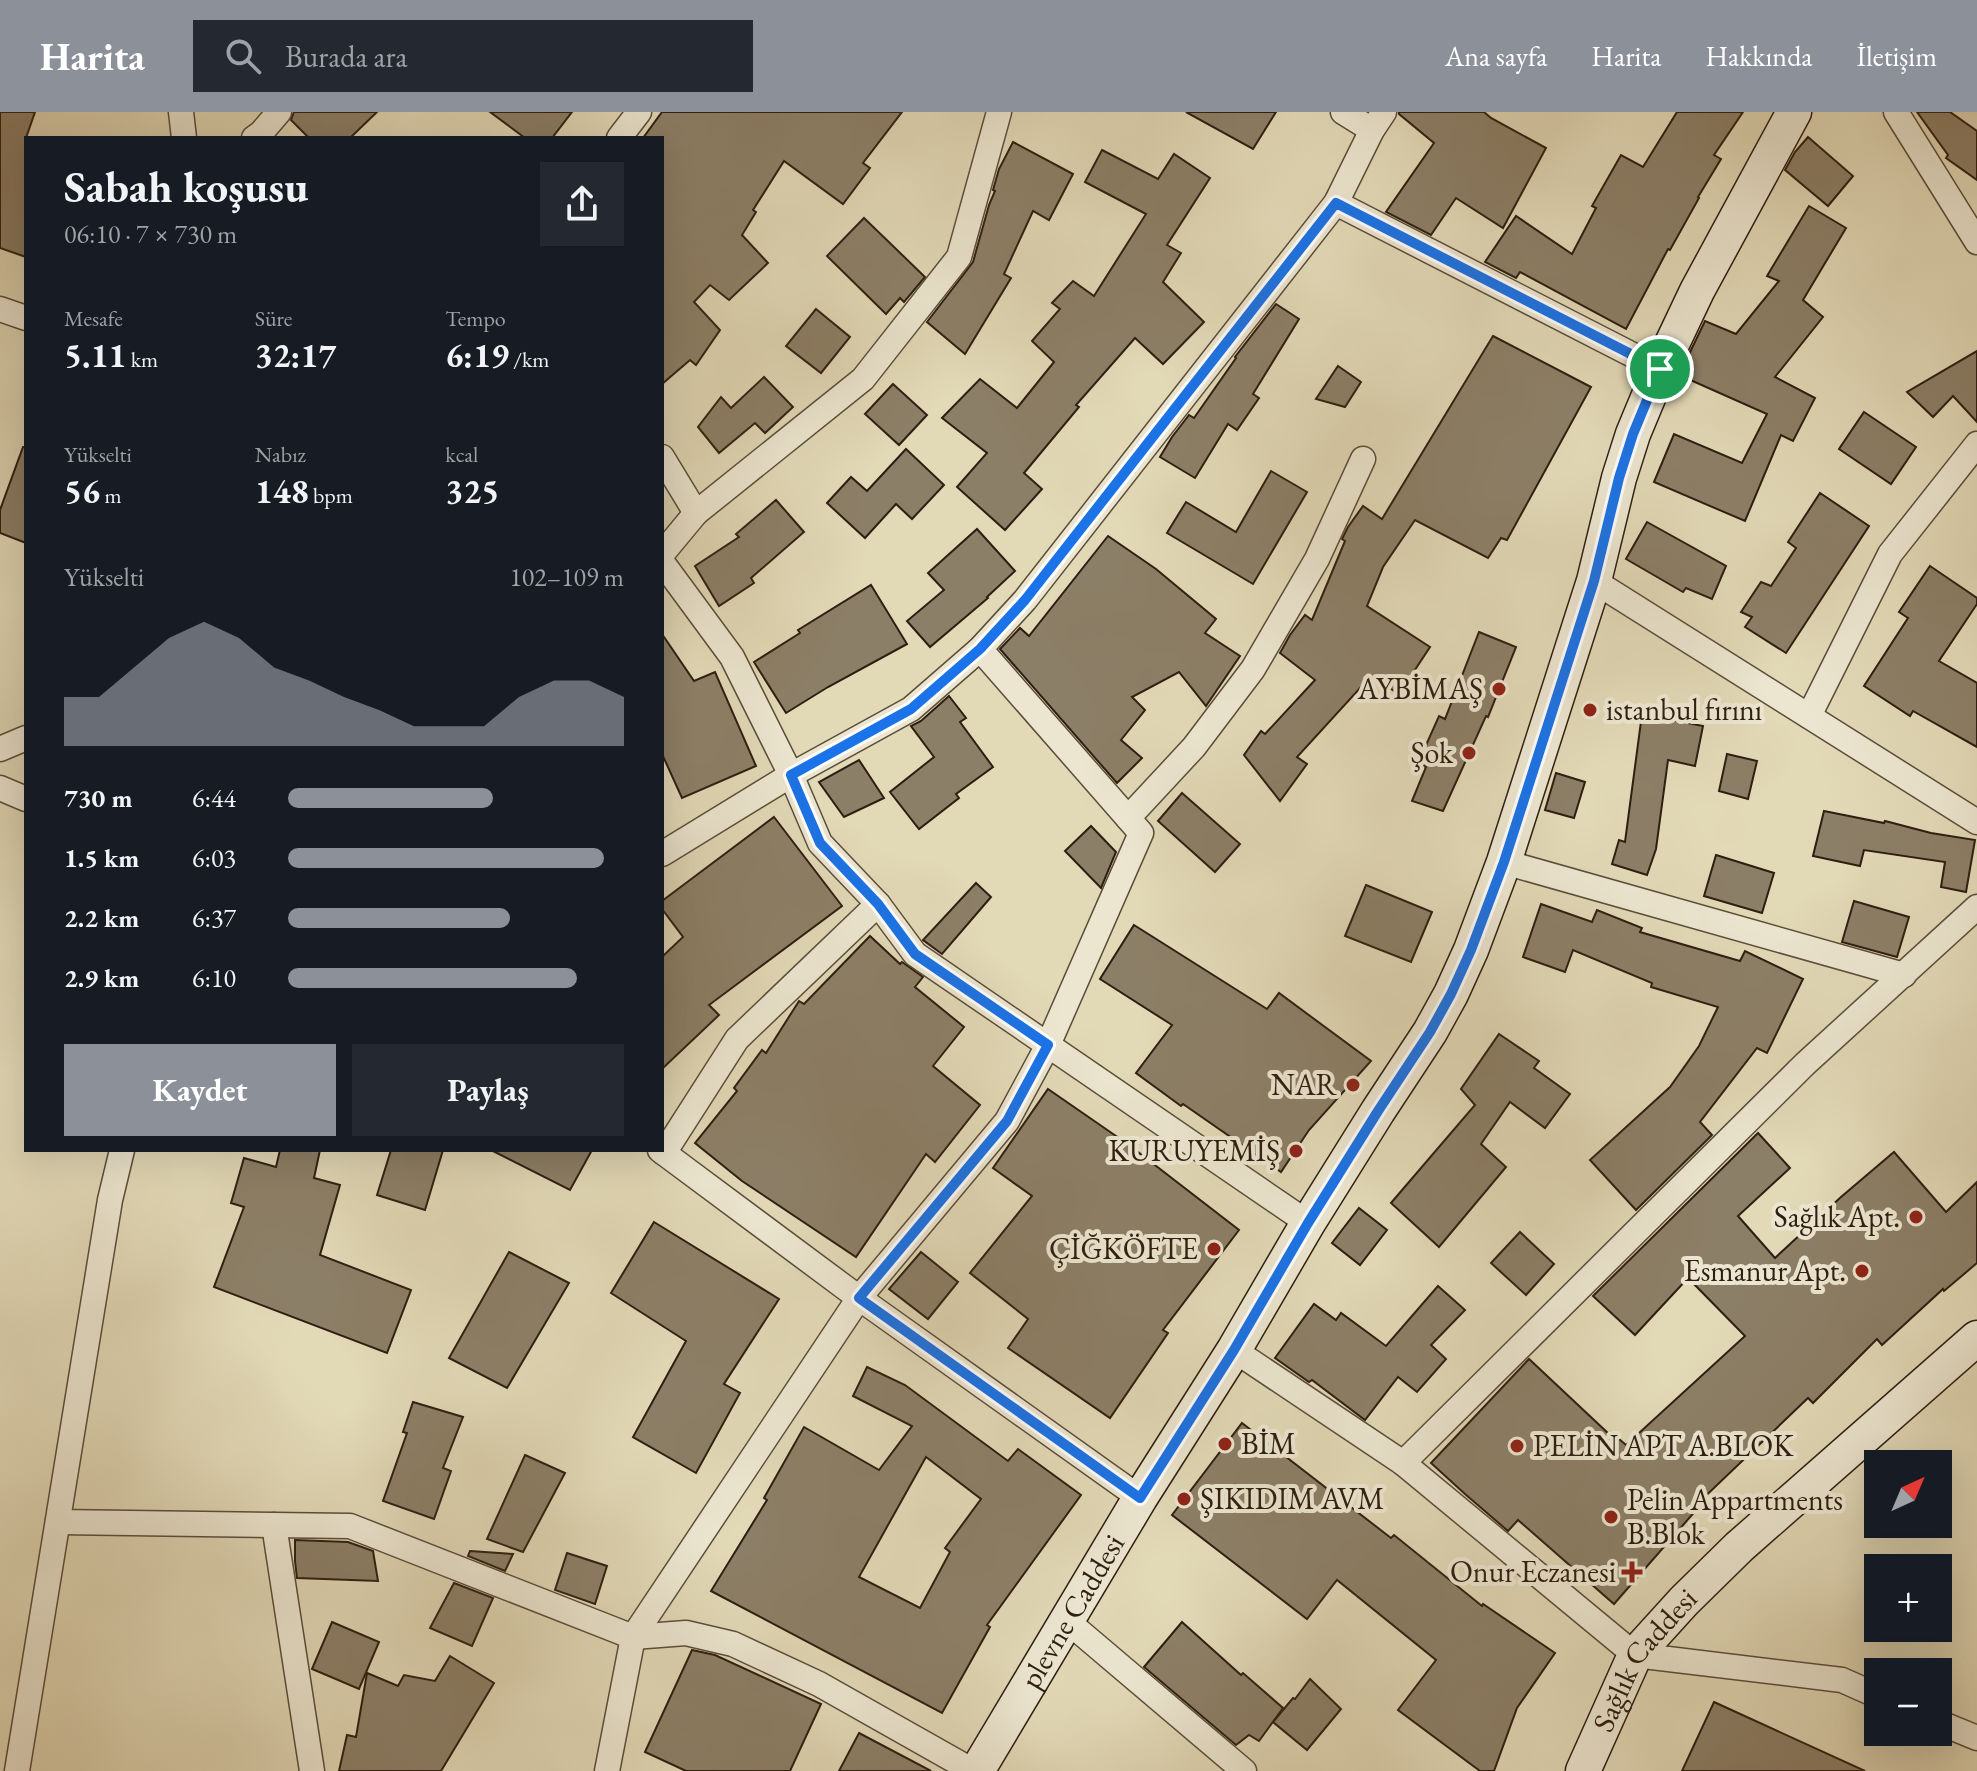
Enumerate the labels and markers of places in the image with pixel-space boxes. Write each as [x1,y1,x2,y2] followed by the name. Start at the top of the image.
[1626,335,1694,403] pin
[1357,669,1483,708] place label: AYBİMAŞ
[1490,680,1508,698] marker: AYBİMAŞ
[1606,690,1762,729] place label: istanbul fırını
[1581,701,1599,719] marker: istanbul fırını
[1411,733,1454,772] place label: Şok
[1460,744,1478,762] marker: Şok
[1271,1065,1338,1104] place label: NAR
[1344,1076,1362,1094] marker: NAR
[1108,1131,1280,1170] place label: KURUYEMİŞ
[1287,1142,1305,1160] marker: KURUYEMİŞ
[1774,1197,1900,1236] place label: Sağlık Apt.
[1907,1208,1925,1226] marker: Sağlık Apt.
[1049,1229,1198,1268] place label: ÇİĞKÖFTE
[1205,1240,1223,1258] marker: ÇİĞKÖFTE
[1684,1251,1846,1290] place label: Esmanur Apt.
[1853,1262,1871,1280] marker: Esmanur Apt.
[1241,1424,1296,1463] place label: BİM
[1533,1426,1794,1465] place label: PELİN APT A.BLOK
[1216,1435,1234,1453] marker: BİM
[1508,1437,1526,1455] marker: PELİN APT A.BLOK
[1200,1479,1384,1518] place label: ŞIKIDIM AVM
[1627,1480,1843,1553] place label: Pelin Appartments B.Blok
[1175,1490,1193,1508] marker: ŞIKIDIM AVM
[1602,1508,1620,1526] marker: Pelin Appartments B.Blok
[1450,1552,1616,1591] place label: Onur Eczanesi
[1623,1563,1641,1581] marker: Onur Eczanesi

